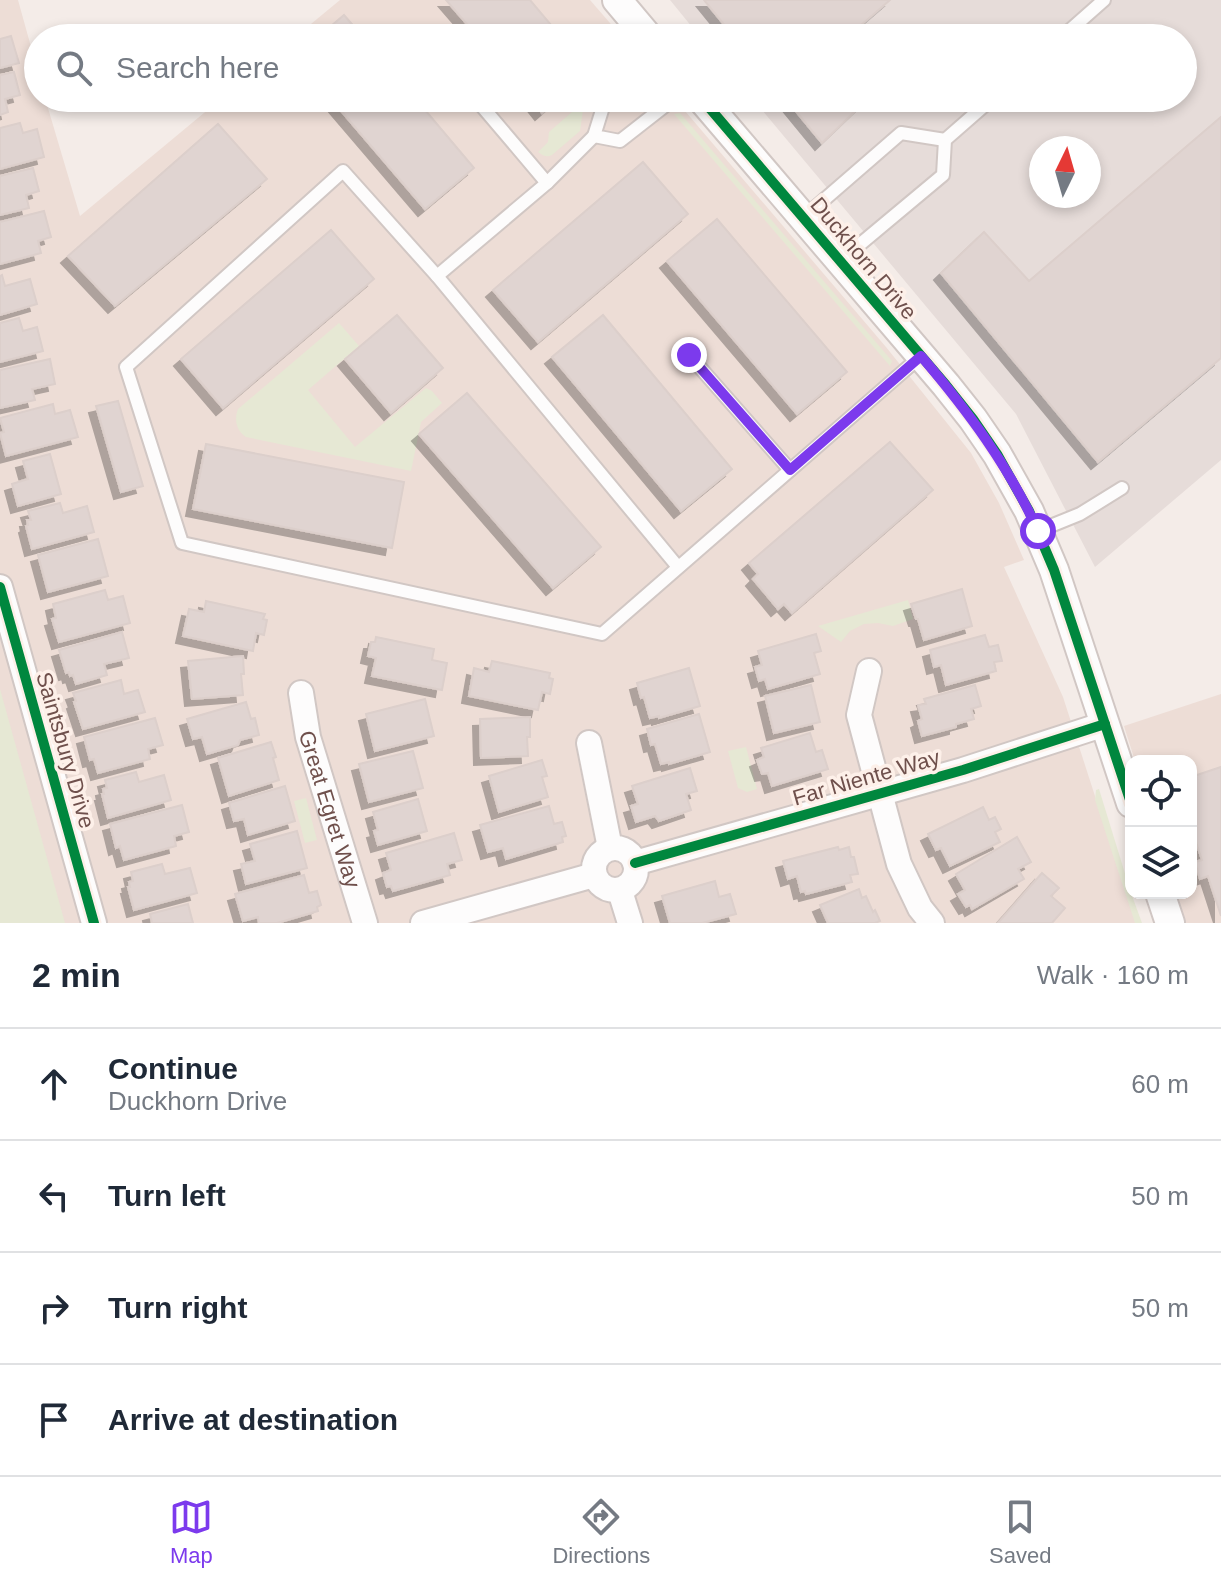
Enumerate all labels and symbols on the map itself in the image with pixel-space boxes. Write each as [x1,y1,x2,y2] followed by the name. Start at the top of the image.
[1029,136,1101,208] north arrow
[805,192,922,324] street label: Duckhorn Drive
[671,337,707,373] route end
[1020,513,1056,549] route start
[31,669,100,831] street label: Saintsbury Drive
[294,728,365,891] street label: Great Egret Way
[790,745,943,810] street label: Far Niente Way

